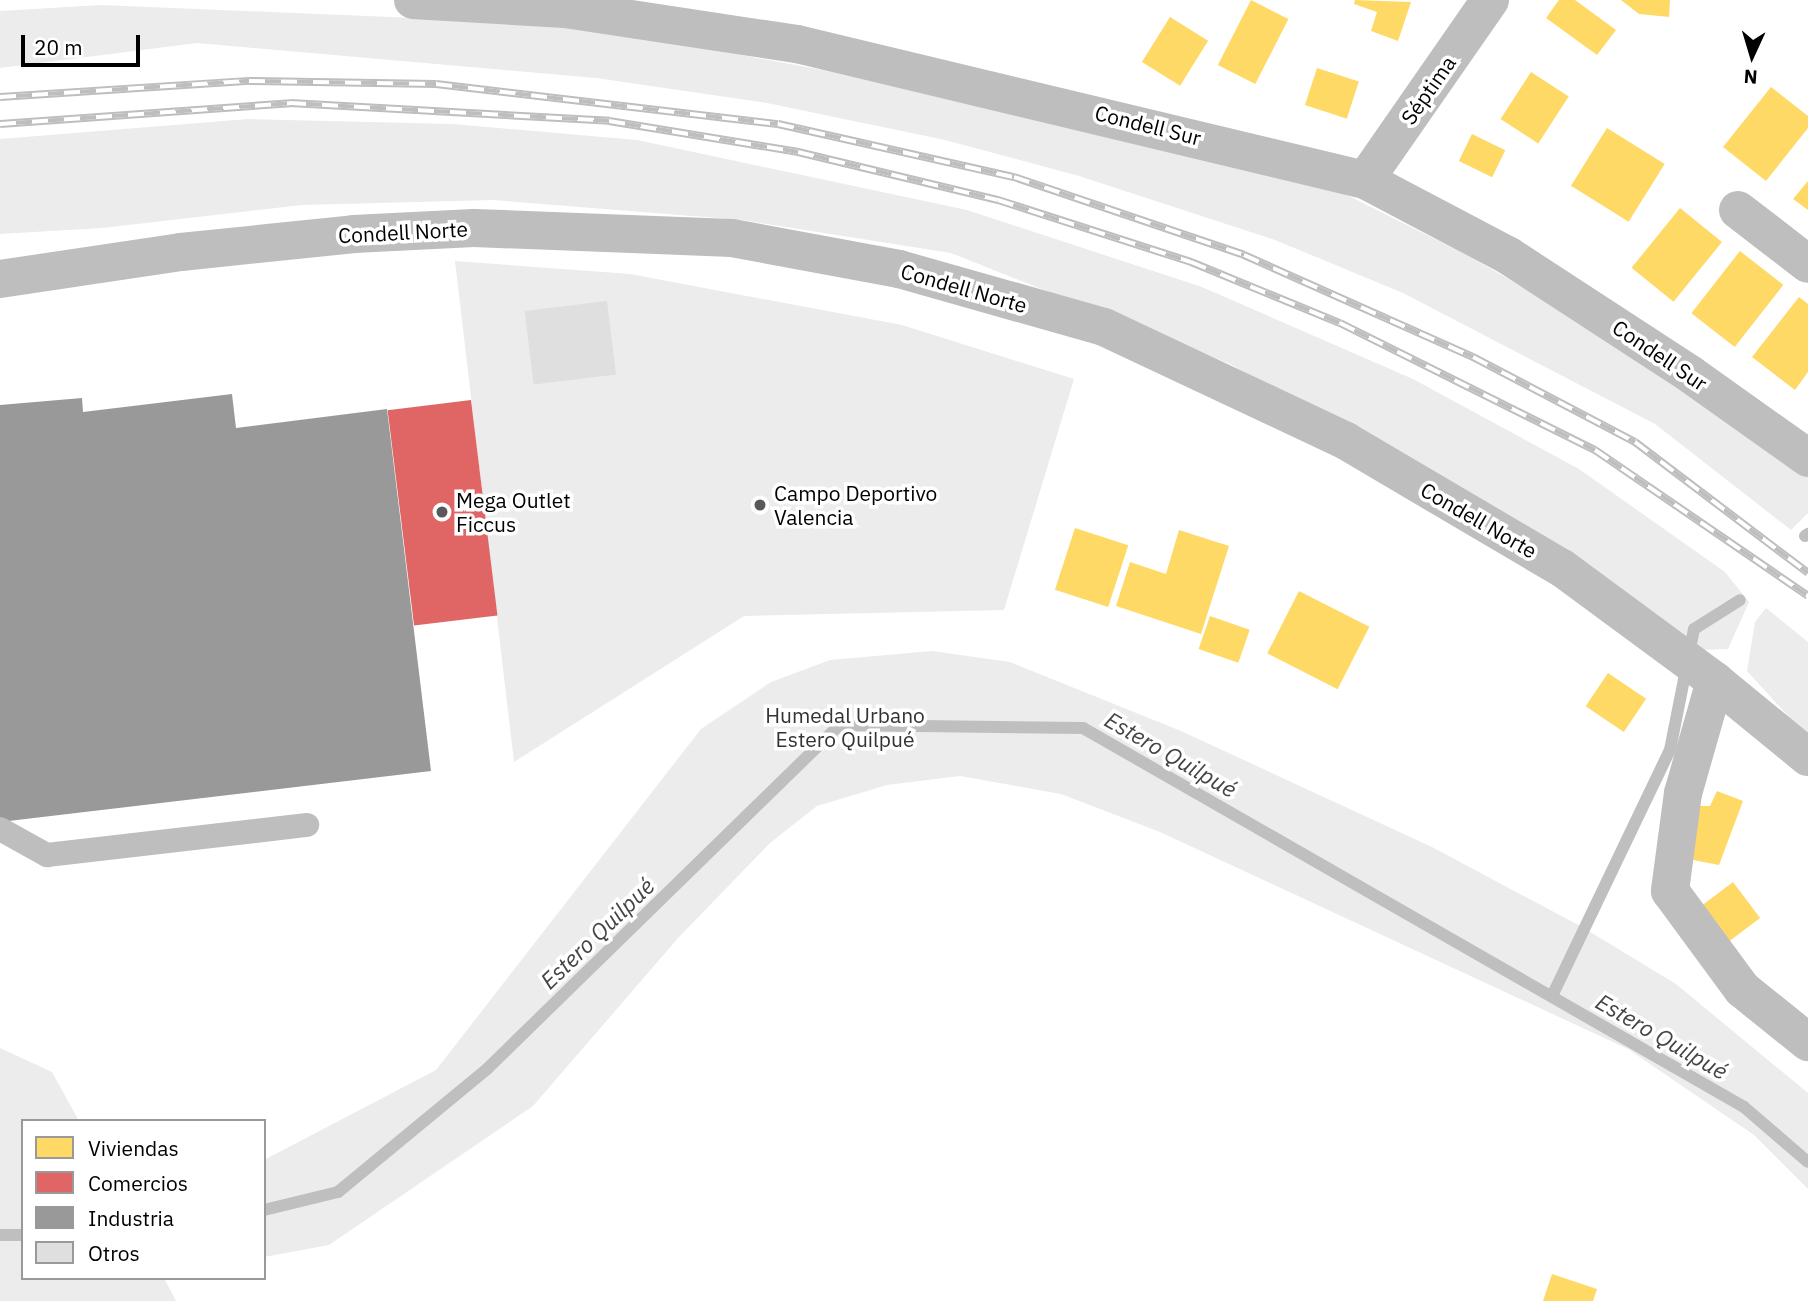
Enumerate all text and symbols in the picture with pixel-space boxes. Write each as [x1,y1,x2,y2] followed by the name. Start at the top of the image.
[24,21,144,65] scale bar
[1717,21,1787,91] north arrow
[34,33,83,61] text: 20 m
[1395,51,1461,129] street label: Séptima
[1743,64,1758,89] text: N
[1092,100,1204,150] street label: Condell Sur
[337,216,469,248] street label: Condell Norte
[898,258,1030,318] street label: Condell Norte
[1608,314,1712,396] street label: Condell Sur
[1416,477,1542,563] street label: Condell Norte
[774,480,937,530] place label: Campo Deportivo Valencia
[456,487,571,537] place label: Mega Outlet Ficcus
[752,497,768,513] marker: Campo Deportivo Valencia
[434,504,450,520] marker: Mega Outlet Ficcus
[765,702,925,752] park label: Humedal Urbano Estero Quilpué
[1100,705,1242,803] water label: Estero Quilpué
[534,872,660,994] water label: Estero Quilpué
[1591,987,1733,1085] water label: Estero Quilpué
[21,1119,266,1280] legend
[88,1134,179,1162] text: Viviendas
[88,1169,188,1197] text: Comercios
[88,1204,174,1232] text: Industria
[88,1239,140,1267] text: Otros

